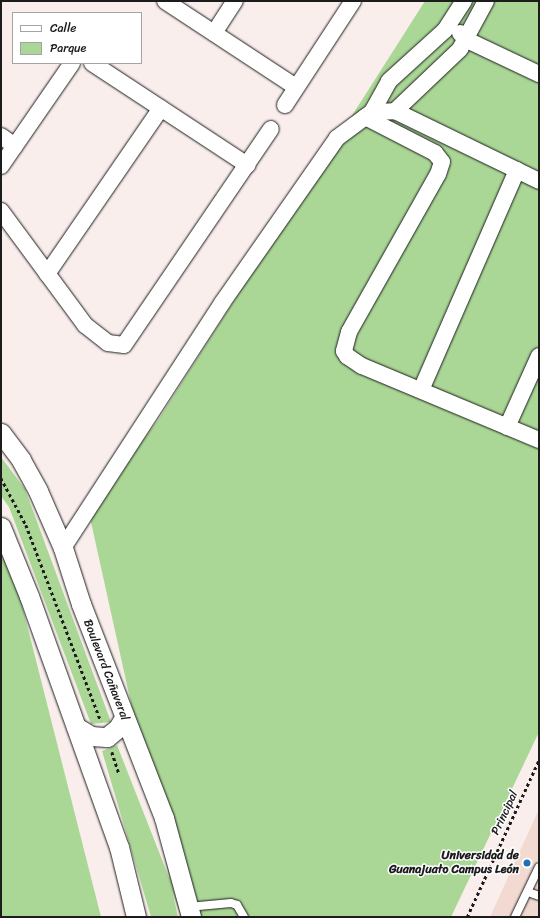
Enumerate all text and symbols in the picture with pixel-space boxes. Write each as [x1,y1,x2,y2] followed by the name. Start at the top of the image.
[12,12,142,64] legend
[50,17,77,39] text: Calle
[50,37,86,59] text: Parque
[80,617,132,723] street label: Boulevard Cañaveral
[489,789,521,837] street label: Principal
[389,849,519,877] place label: Universidad de Guanajuato Campus León
[522,858,532,868] marker: Universidad de Guanajuato Campus León

